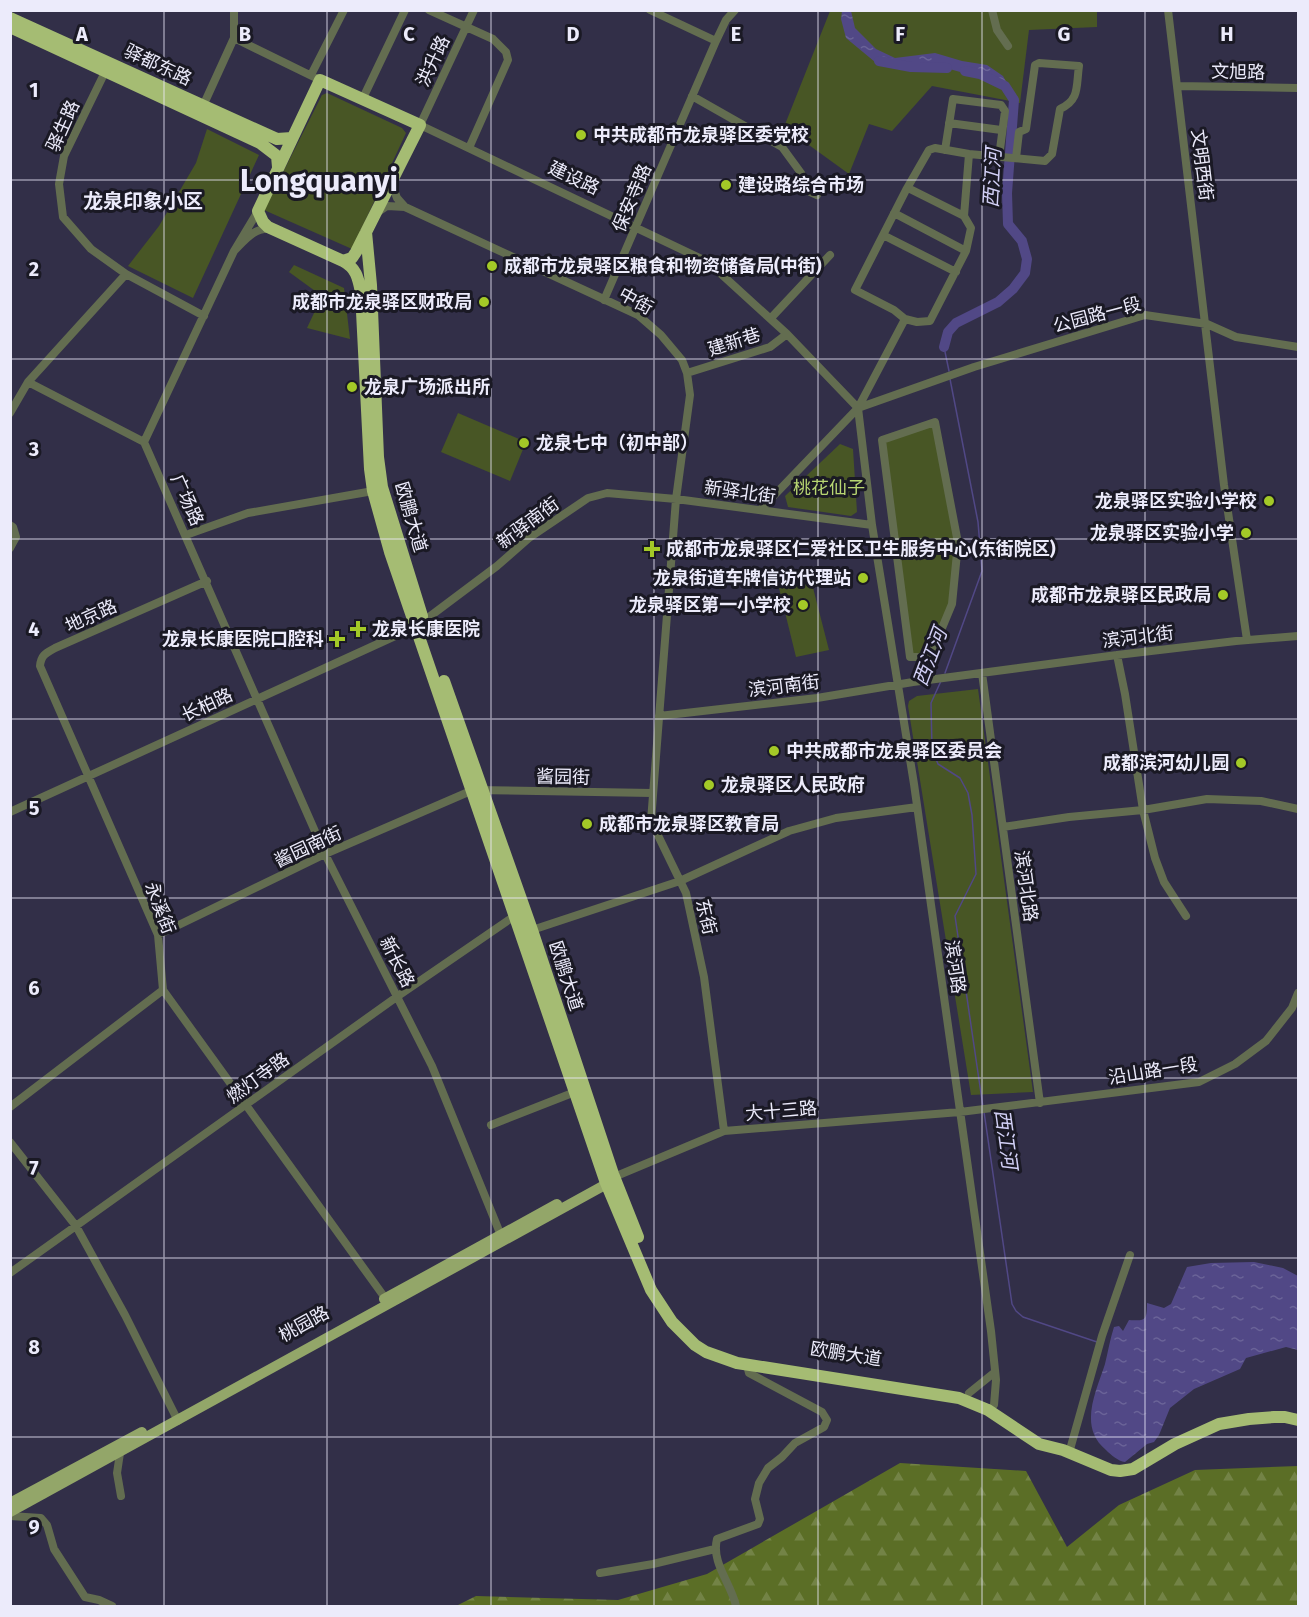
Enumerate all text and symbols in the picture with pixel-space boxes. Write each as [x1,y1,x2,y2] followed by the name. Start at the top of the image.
[75,22,89,46] text: A
[239,22,251,46] text: B
[403,22,415,46] text: C
[566,22,580,46] text: D
[731,22,741,46] text: E
[895,22,905,46] text: F
[1058,22,1070,46] text: G
[1220,22,1234,46] text: H
[412,32,454,90] street label: 洪升路
[121,40,195,90] street label: 驿都东路
[1211,61,1265,83] street label: 文旭路
[29,78,39,102] text: 1
[42,97,84,155] street label: 驿生路
[593,124,809,146] place label: 中共成都市龙泉驿区委党校
[574,128,588,142] marker: 中共成都市龙泉驿区委党校
[1187,128,1217,202] street label: 文明西街
[978,143,1006,209] water label: 西江河
[545,157,603,199] street label: 建设路
[608,161,656,235] street label: 保安寺路
[240,163,398,199] district label: Longquanyi
[738,174,864,196] place label: 建设路综合市场
[719,178,733,192] marker: 建设路综合市场
[83,189,203,213] district label: 龙泉印象小区
[504,255,822,277] place label: 成都市龙泉驿区粮食和物资储备局(中街)
[29,257,39,281] text: 2
[485,259,499,273] marker: 成都市龙泉驿区粮食和物资储备局(中街)
[615,283,657,319] street label: 中街
[292,291,472,313] place label: 成都市龙泉驿区财政局
[1051,293,1143,337] street label: 公园路一段
[477,295,491,309] marker: 成都市龙泉驿区财政局
[705,323,763,361] street label: 建新巷
[364,376,490,398] place label: 龙泉广场派出所
[345,380,359,394] marker: 龙泉广场派出所
[536,432,698,454] place label: 龙泉七中（初中部）
[517,436,531,450] marker: 龙泉七中（初中部）
[28,437,39,461] text: 3
[166,471,208,529] street label: 广场路
[703,476,777,508] street label: 新驿北街
[793,477,865,499] park label: 桃花仙子
[391,479,431,555] street label: 欧鹏大道
[1095,490,1257,512] place label: 龙泉驿区实验小学校
[493,493,563,553] street label: 新驿南街
[1262,494,1276,508] marker: 龙泉驿区实验小学校
[1090,522,1234,544] place label: 龙泉驿区实验小学
[1239,526,1253,540] marker: 龙泉驿区实验小学
[666,538,1056,560] place label: 成都市龙泉驿区仁爱社区卫生服务中心(东街院区)
[643,540,661,558] marker: 成都市龙泉驿区仁爱社区卫生服务中心(东街院区)
[653,567,851,589] place label: 龙泉街道车牌信访代理站
[856,571,870,585] marker: 龙泉街道车牌信访代理站
[1031,584,1211,606] place label: 成都市龙泉驿区民政局
[1216,588,1230,602] marker: 成都市龙泉驿区民政局
[629,594,791,616] place label: 龙泉驿区第一小学校
[62,595,120,637] street label: 地京路
[796,598,810,612] marker: 龙泉驿区第一小学校
[28,617,40,641] text: 4
[372,618,480,640] place label: 龙泉长康医院
[349,620,367,638] marker: 龙泉长康医院
[908,621,953,689] water label: 西江河
[1101,622,1175,652] street label: 滨河北街
[162,628,324,650] place label: 龙泉长康医院口腔科
[328,630,346,648] marker: 龙泉长康医院口腔科
[747,671,821,701] street label: 滨河南街
[178,684,236,726] street label: 长柏路
[786,740,1002,762] place label: 中共成都市龙泉驿区委员会
[767,744,781,758] marker: 中共成都市龙泉驿区委员会
[1103,752,1229,774] place label: 成都滨河幼儿园
[1234,756,1248,770] marker: 成都滨河幼儿园
[536,766,590,788] street label: 酱园街
[721,774,865,796] place label: 龙泉驿区人民政府
[702,778,716,792] marker: 龙泉驿区人民政府
[29,796,40,820] text: 5
[599,813,779,835] place label: 成都市龙泉驿区教育局
[580,817,594,831] marker: 成都市龙泉驿区教育局
[271,822,345,872] street label: 酱园南街
[1010,849,1042,923] street label: 滨河北路
[140,879,180,937] street label: 永溪街
[691,897,721,937] street label: 东街
[375,933,419,991] street label: 新长路
[544,938,588,1014] street label: 欧鹏大道
[940,939,970,995] street label: 滨河路
[28,976,40,1000] text: 6
[222,1048,294,1108] street label: 燃灯寺路
[1107,1053,1199,1089] street label: 沿山路一段
[744,1097,818,1125] street label: 大十三路
[990,1108,1023,1174] water label: 西江河
[29,1156,39,1180] text: 7
[275,1301,333,1347] street label: 桃园路
[28,1335,40,1359] text: 8
[809,1338,883,1370] street label: 欧鹏大道
[28,1515,40,1539] text: 9

